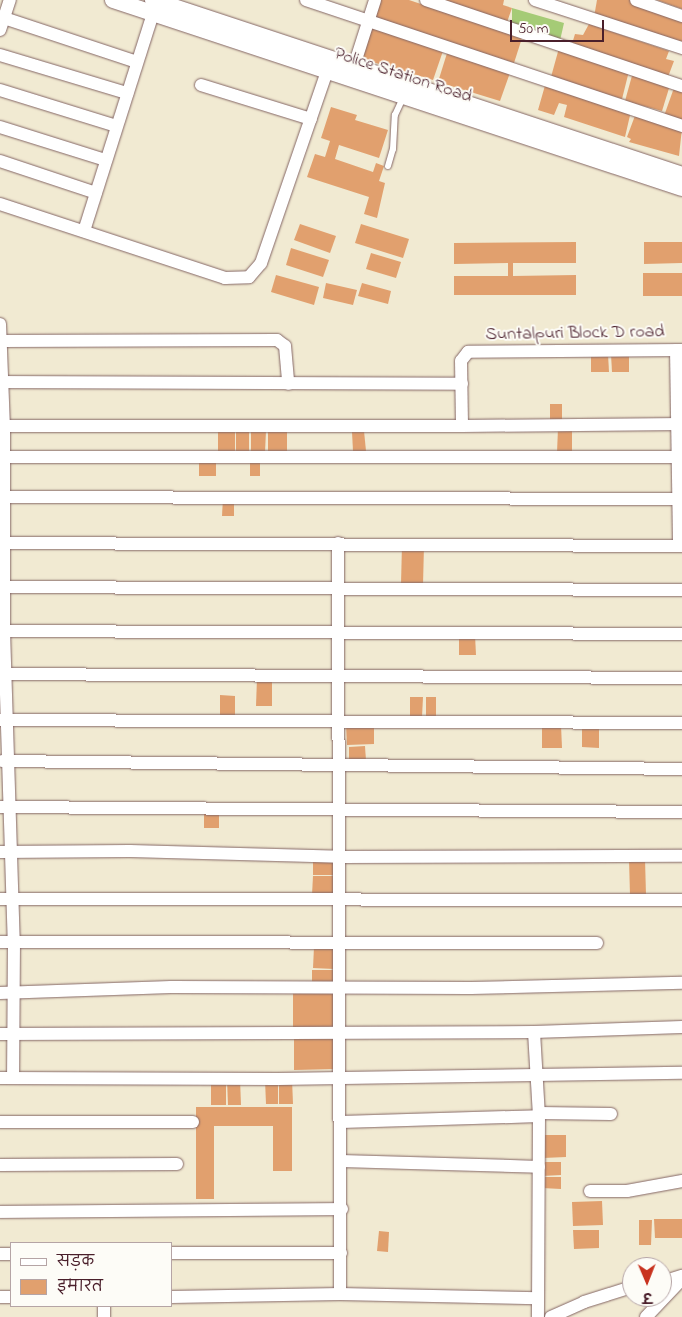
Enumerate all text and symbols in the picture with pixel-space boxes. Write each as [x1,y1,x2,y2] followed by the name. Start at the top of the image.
[512,10,606,42] scale bar
[518,18,548,40] text: 50 m
[331,44,475,108] street label: Police Station Road
[485,322,665,346] street label: Suntalpuri Block D road
[10,1242,172,1307] legend
[57,1251,94,1273] text: सड़क
[622,1257,672,1307] north arrow
[57,1276,103,1298] text: इमारत
[642,1286,652,1307] text: उ

